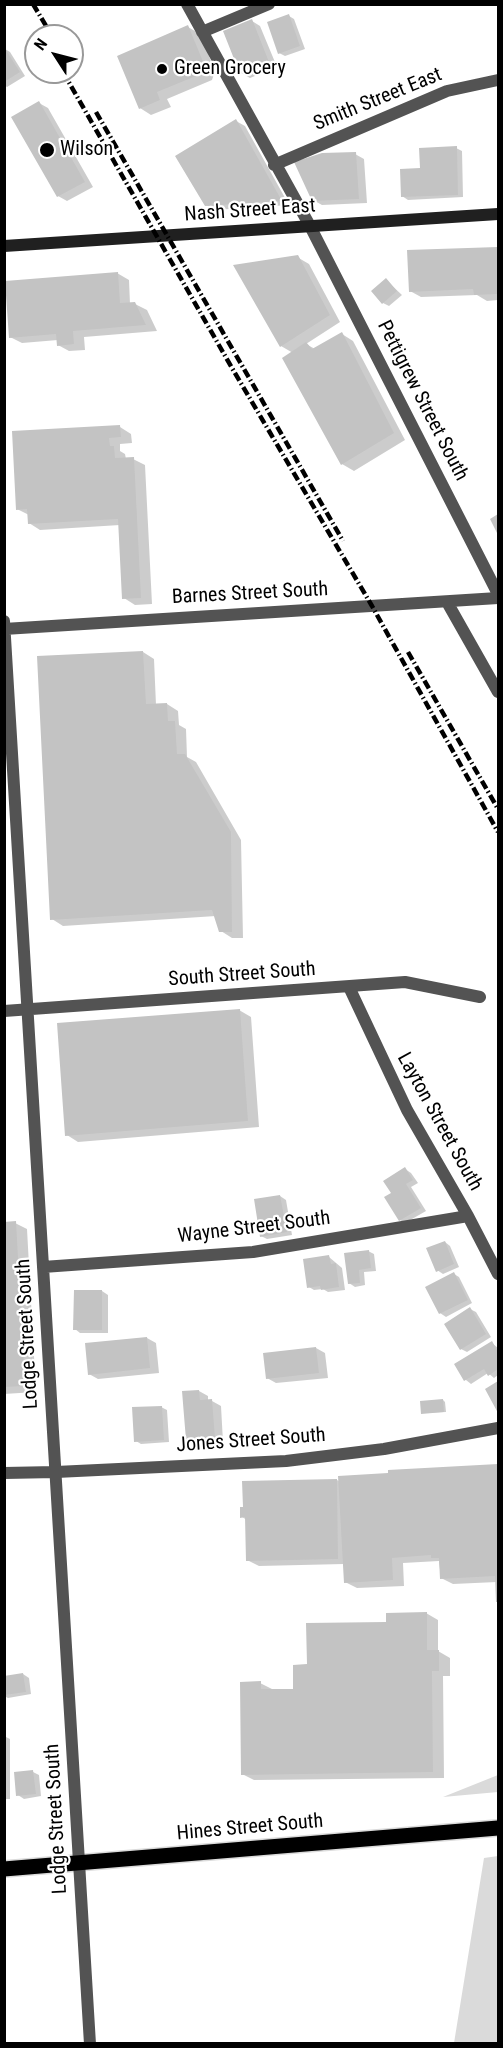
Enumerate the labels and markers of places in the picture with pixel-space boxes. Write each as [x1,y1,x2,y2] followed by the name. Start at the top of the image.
[174,57,286,81] place label: Green Grocery
[155,62,169,76] marker: Green Grocery
[60,138,113,162] place label: Wilson
[38,141,56,159] marker: Wilson

